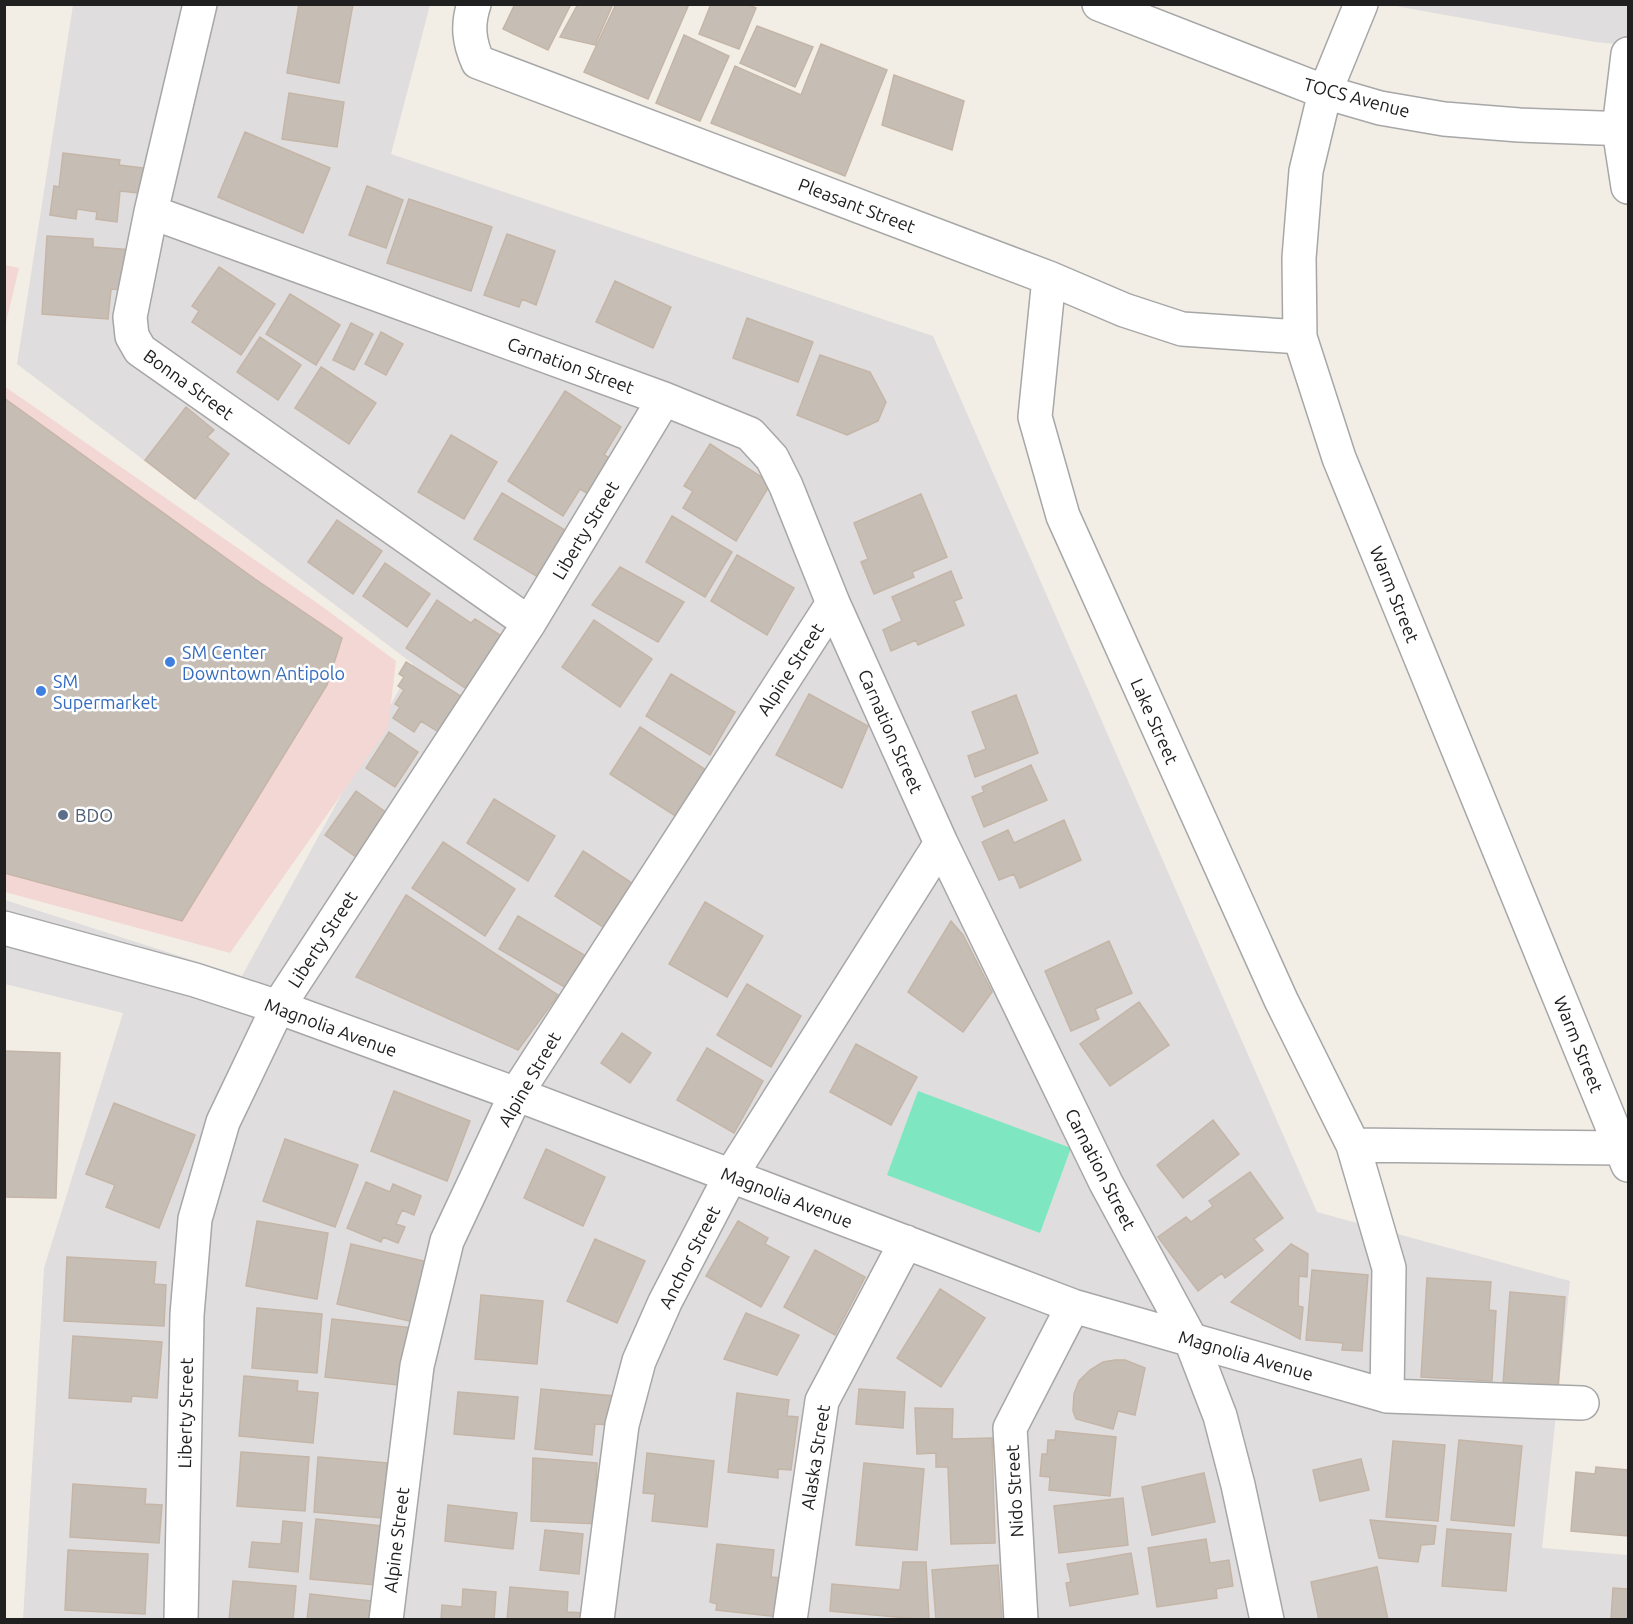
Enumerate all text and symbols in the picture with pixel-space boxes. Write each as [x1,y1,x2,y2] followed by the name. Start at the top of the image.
[1302,73,1412,121] street label: TOCS Avenue
[796,174,918,236] street label: Pleasant Street
[505,333,637,397] street label: Carnation Street
[140,345,238,423] street label: Bonna Street
[548,477,622,583] street label: Liberty Street
[1367,543,1423,645] street label: Warm Street
[753,619,827,719] street label: Alpine Street
[182,642,345,683] place label: SM Center Downtown Antipolo
[163,655,177,669] marker: SM Center Downtown Antipolo
[855,666,927,796] street label: Carnation Street
[53,671,157,712] place label: SM Supermarket
[1127,675,1183,767] street label: Lake Street
[34,684,48,698] marker: SM Supermarket
[75,805,113,825] place label: BDO
[56,808,70,822] marker: BDO
[283,887,361,991] street label: Liberty Street
[1551,993,1607,1095] street label: Warm Street
[262,994,400,1060] street label: Magnolia Avenue
[494,1028,564,1130] street label: Alpine Street
[1062,1105,1140,1233] street label: Carnation Street
[718,1163,856,1231] street label: Magnolia Avenue
[655,1202,723,1312] street label: Anchor Street
[1176,1326,1316,1384] street label: Magnolia Avenue
[174,1357,196,1469] street label: Liberty Street
[797,1403,833,1511] street label: Alaska Street
[1002,1444,1026,1538] street label: Nido Street
[380,1486,412,1594] street label: Alpine Street

